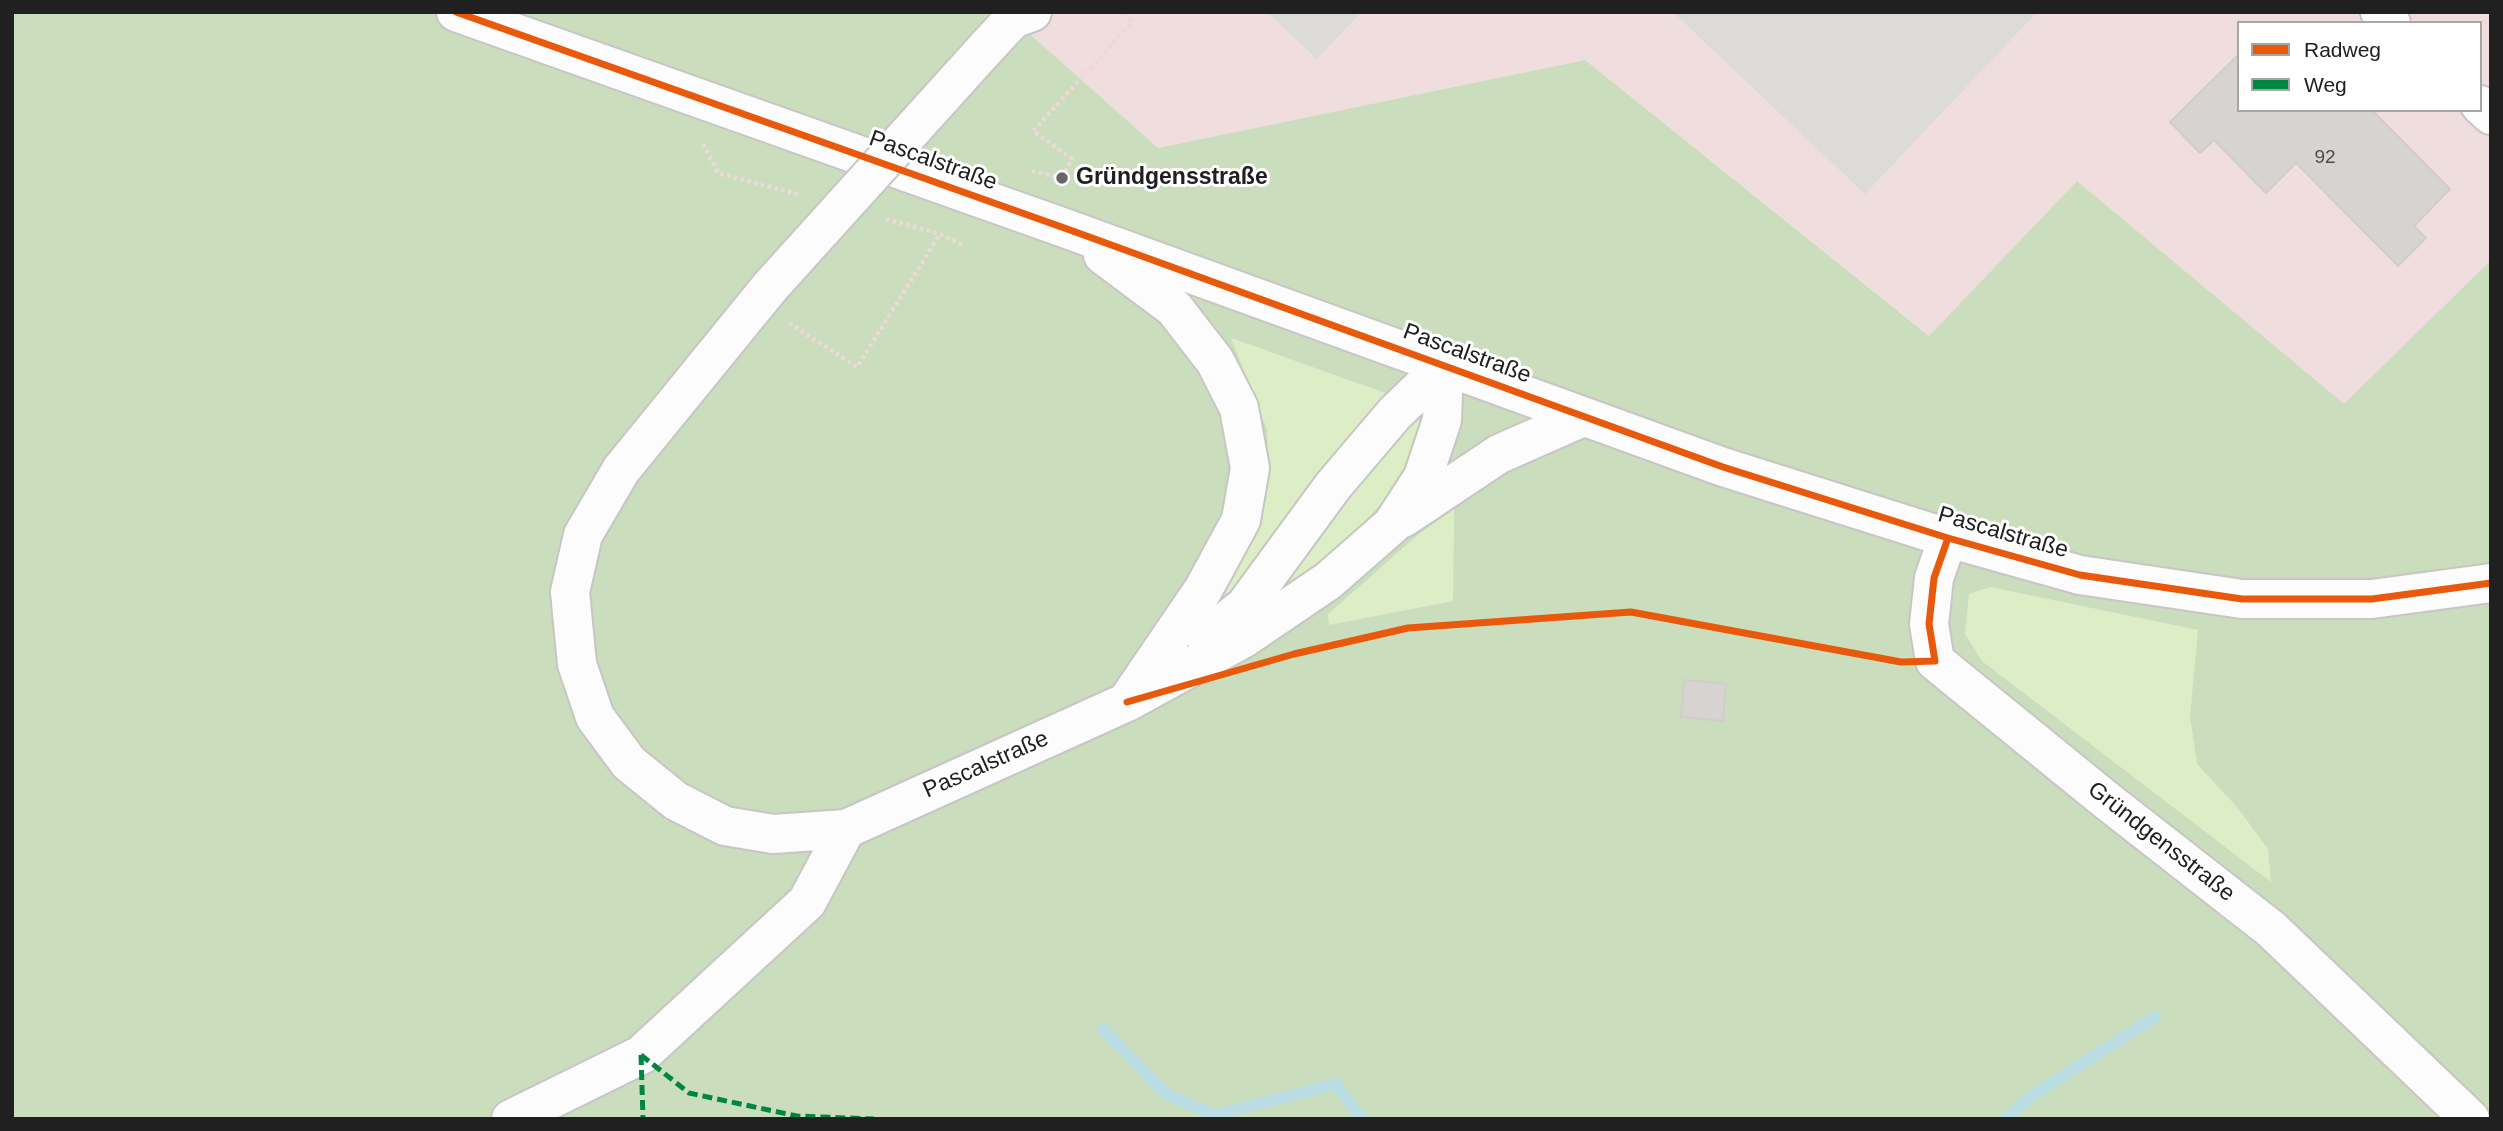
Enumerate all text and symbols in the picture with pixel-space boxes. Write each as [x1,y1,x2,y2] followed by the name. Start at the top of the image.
[2237,21,2482,112] legend
[2304,38,2381,61] text: Radweg
[2304,73,2347,96] text: Weg
[865,125,1001,197] street label: Pascalstraße
[2314,147,2336,169] house number: 92
[1076,164,1268,192] place label: Gründgensstraße
[1054,170,1070,186] marker: Gründgensstraße
[1399,318,1535,390] street label: Pascalstraße
[1935,501,2071,565] street label: Pascalstraße
[919,725,1053,805] street label: Pascalstraße
[2082,776,2240,908] street label: Gründgensstraße

